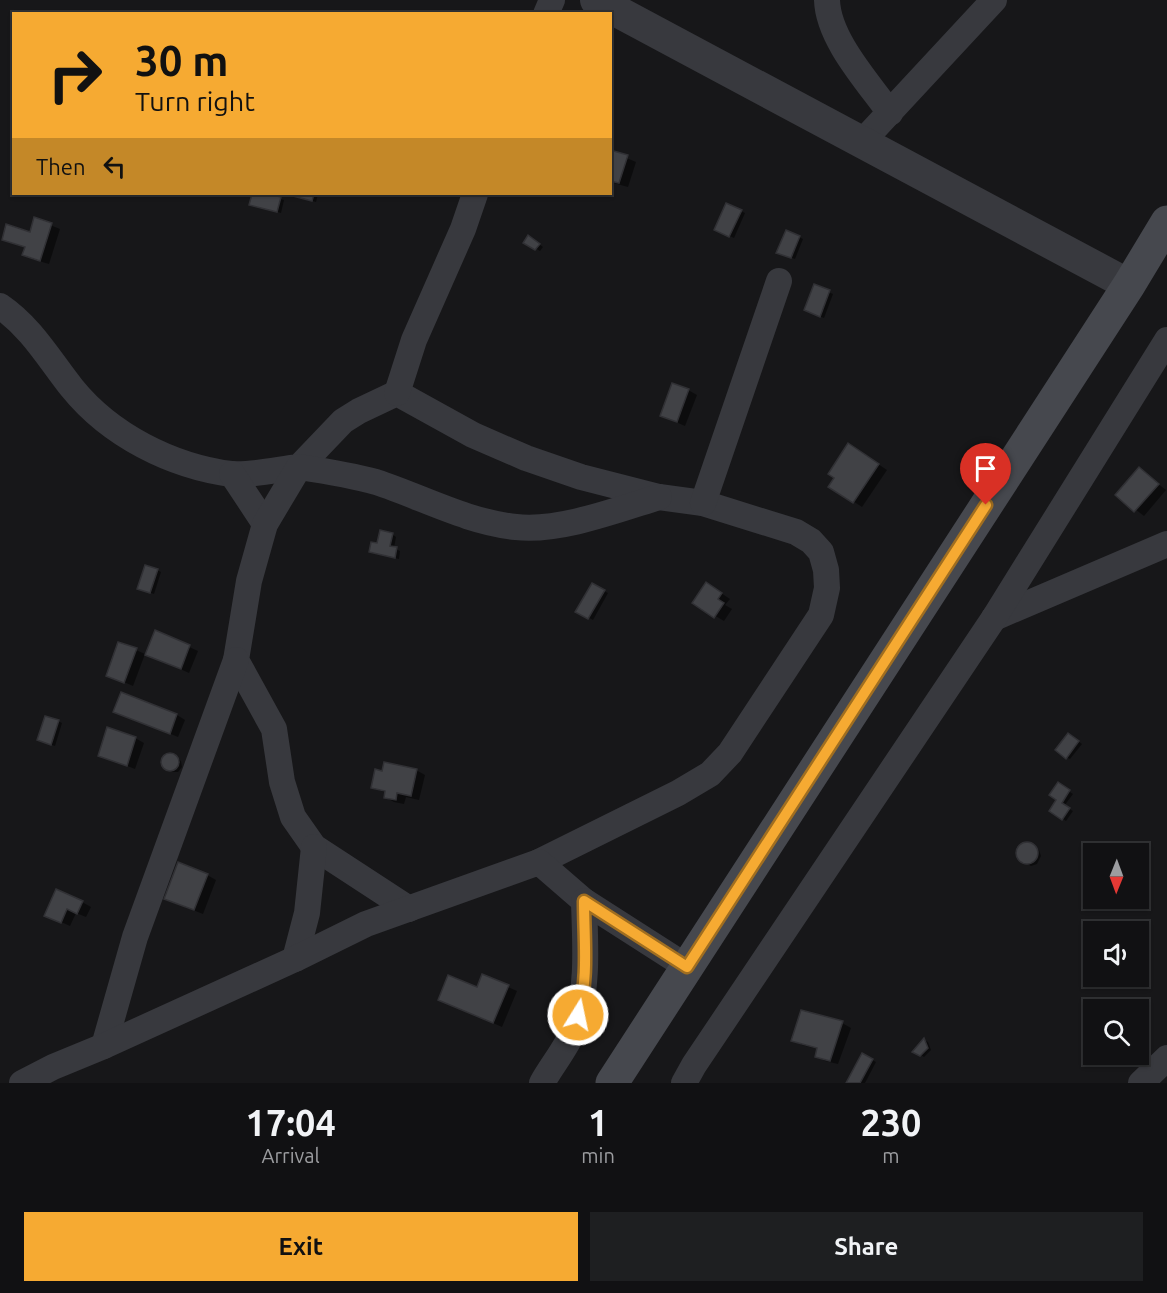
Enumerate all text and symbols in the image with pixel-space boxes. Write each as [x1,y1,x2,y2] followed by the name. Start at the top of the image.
[36,36,114,114] icon: right
[135,37,229,84] text: 30 m
[135,86,255,116] text: Turn right
[98,150,131,183] icon: left
[36,154,86,179] text: Then
[960,443,1011,505] pin
[969,452,1002,485] icon: arrive
[1083,843,1149,909] north arrow
[1083,843,1149,1065] map controls
[1083,921,1149,987] button: sound
[546,983,610,1047] position arrow
[1083,999,1149,1065] button: search
[246,1102,336,1143] text: 17:04
[588,1102,608,1143] text: 1
[860,1102,921,1143] text: 230
[262,1144,320,1167] text: Arrival
[581,1144,615,1167] text: min
[882,1144,900,1167] text: m
[24,1212,578,1281] button: Exit
[590,1212,1143,1281] button: Share

